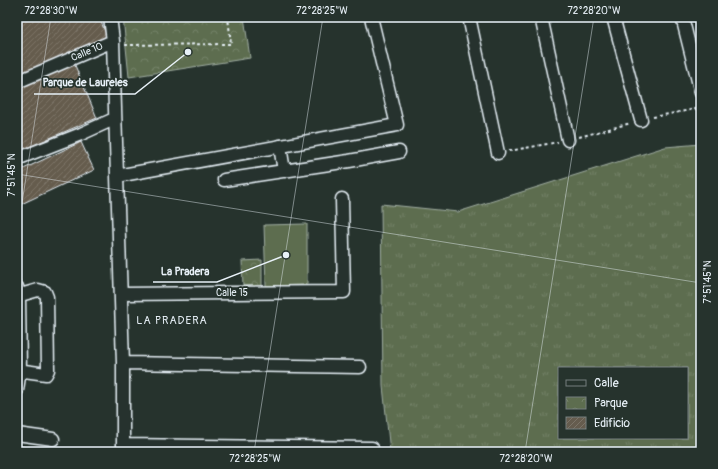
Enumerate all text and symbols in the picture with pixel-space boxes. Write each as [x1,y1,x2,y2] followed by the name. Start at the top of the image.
[25,5,78,17] text: 72°28'30"W
[296,5,348,17] text: 72°28'25"W
[568,5,621,17] text: 72°28'20"W
[69,40,105,64] street label: Calle 10
[34,71,135,94] callout: Parque de Laureles
[42,76,128,89] text: Parque de Laureles
[6,153,18,197] text: 7°51'45"N
[153,259,217,282] callout: La Pradera
[702,260,714,304] text: 7°51'45"N
[161,265,209,278] text: La Pradera
[216,287,248,299] street label: Calle 15
[136,314,208,327] district label: LA PRADERA
[558,367,688,439] legend
[594,376,619,391] text: Calle
[594,396,628,411] text: Parque
[594,416,630,431] text: Edificio
[229,453,281,465] text: 72°28'25"W
[500,453,553,465] text: 72°28'20"W

